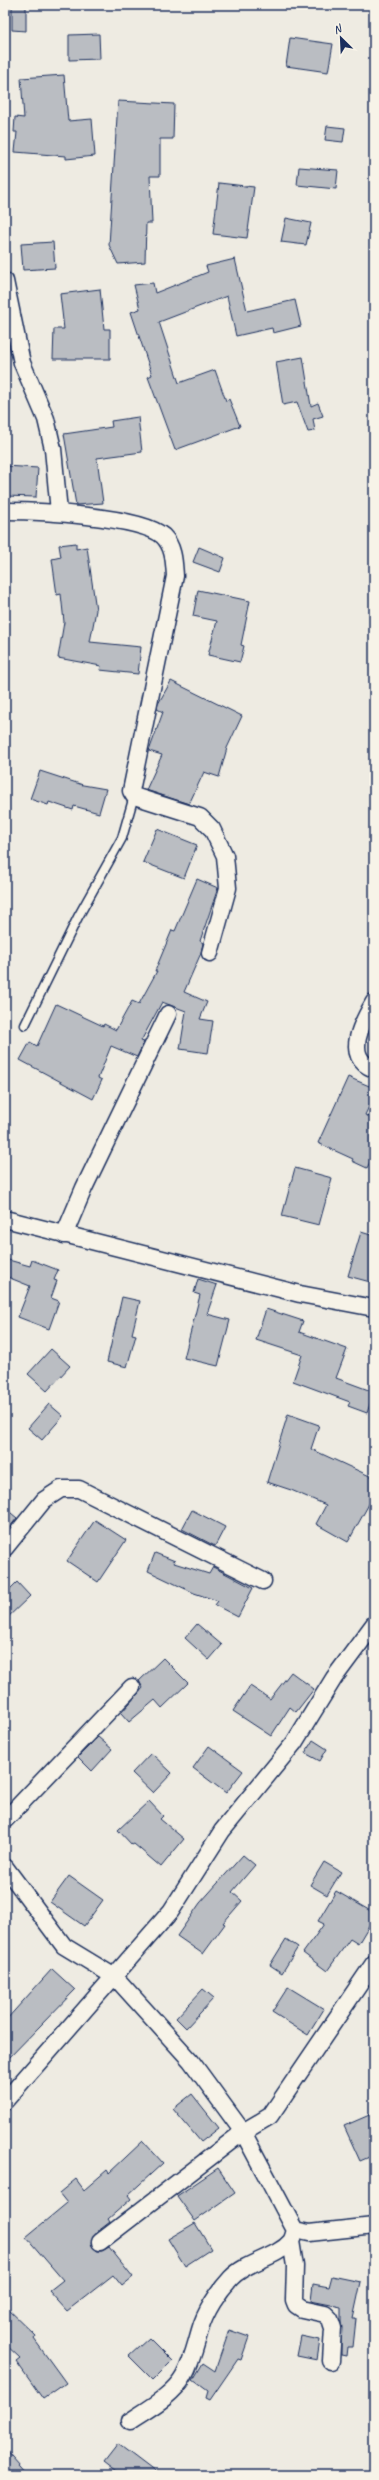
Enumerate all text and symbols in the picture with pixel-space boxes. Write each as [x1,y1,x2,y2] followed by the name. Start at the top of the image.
[321,18,361,58] north arrow
[331,20,345,37] text: N

